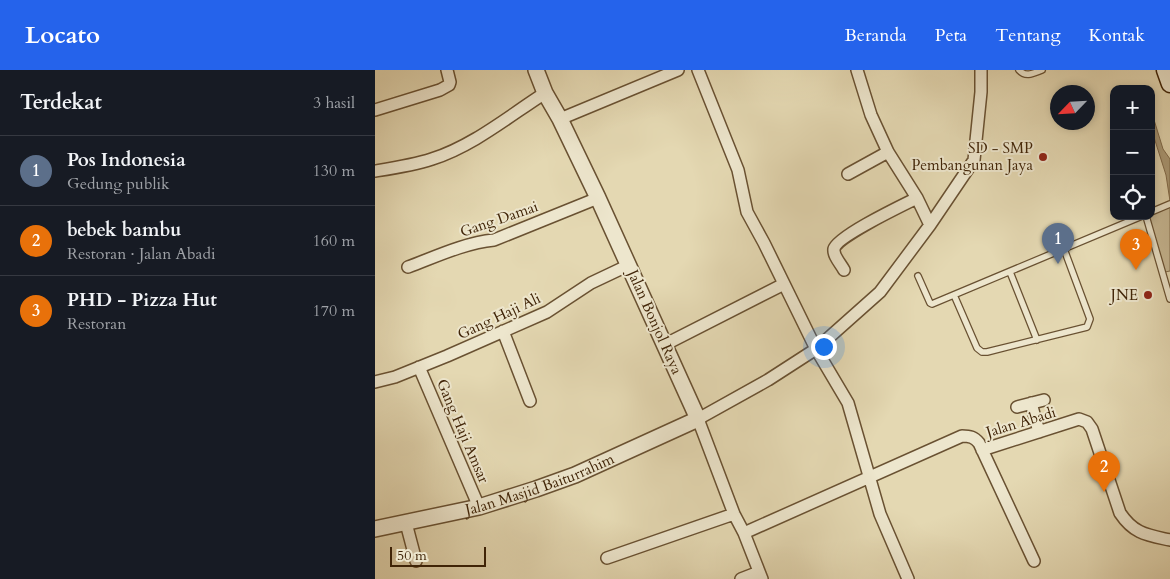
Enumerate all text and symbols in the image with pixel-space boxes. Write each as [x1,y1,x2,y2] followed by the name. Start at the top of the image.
[25,19,100,52] text: Locato
[845,23,907,48] text: Beranda
[935,23,967,48] text: Peta
[995,23,1061,48] text: Tentang
[1089,23,1145,48] text: Kontak
[1050,85,1095,130] north arrow
[1110,85,1155,220] map controls
[1110,85,1155,130] button: +
[20,88,102,117] text: Terdekat
[313,92,355,114] text: 3 hasil
[1110,130,1155,175] button: −
[911,138,1034,175] place label: SD - SMP Pembangunan Jaya
[67,147,186,173] text: Pos Indonesia
[1037,151,1049,163] marker: SD - SMP Pembangunan Jaya
[32,160,40,182] text: 1
[313,160,355,182] text: 130 m
[67,173,170,195] text: Gedung publik
[1110,175,1155,220] button: locate
[457,196,541,242] street label: Gang Damai
[67,217,182,243] text: bebek bambu
[1042,223,1074,264] pin: 1
[1120,229,1152,270] pin: 3
[32,230,40,252] text: 2
[313,230,355,252] text: 160 m
[67,243,216,265] text: Restoran · Jalan Abadi
[622,265,687,378] street label: Jalan Bonjol Raya
[1109,285,1138,305] place label: JNE
[67,287,217,313] text: PHD - Pizza Hut
[454,288,544,344] street label: Gang Haji Ali
[1142,289,1154,301] marker: JNE
[32,300,40,322] text: 3
[313,300,355,322] text: 170 m
[67,313,126,335] text: Restoran
[811,334,837,360] your location
[432,376,494,487] street label: Gang Haji Amsar
[982,402,1058,443] street label: Jalan Abadi
[461,448,618,520] street label: Jalan Masjid Baiturrahim
[1088,451,1120,492] pin: 2
[390,544,486,567] scale bar
[397,546,427,565] text: 50 m

